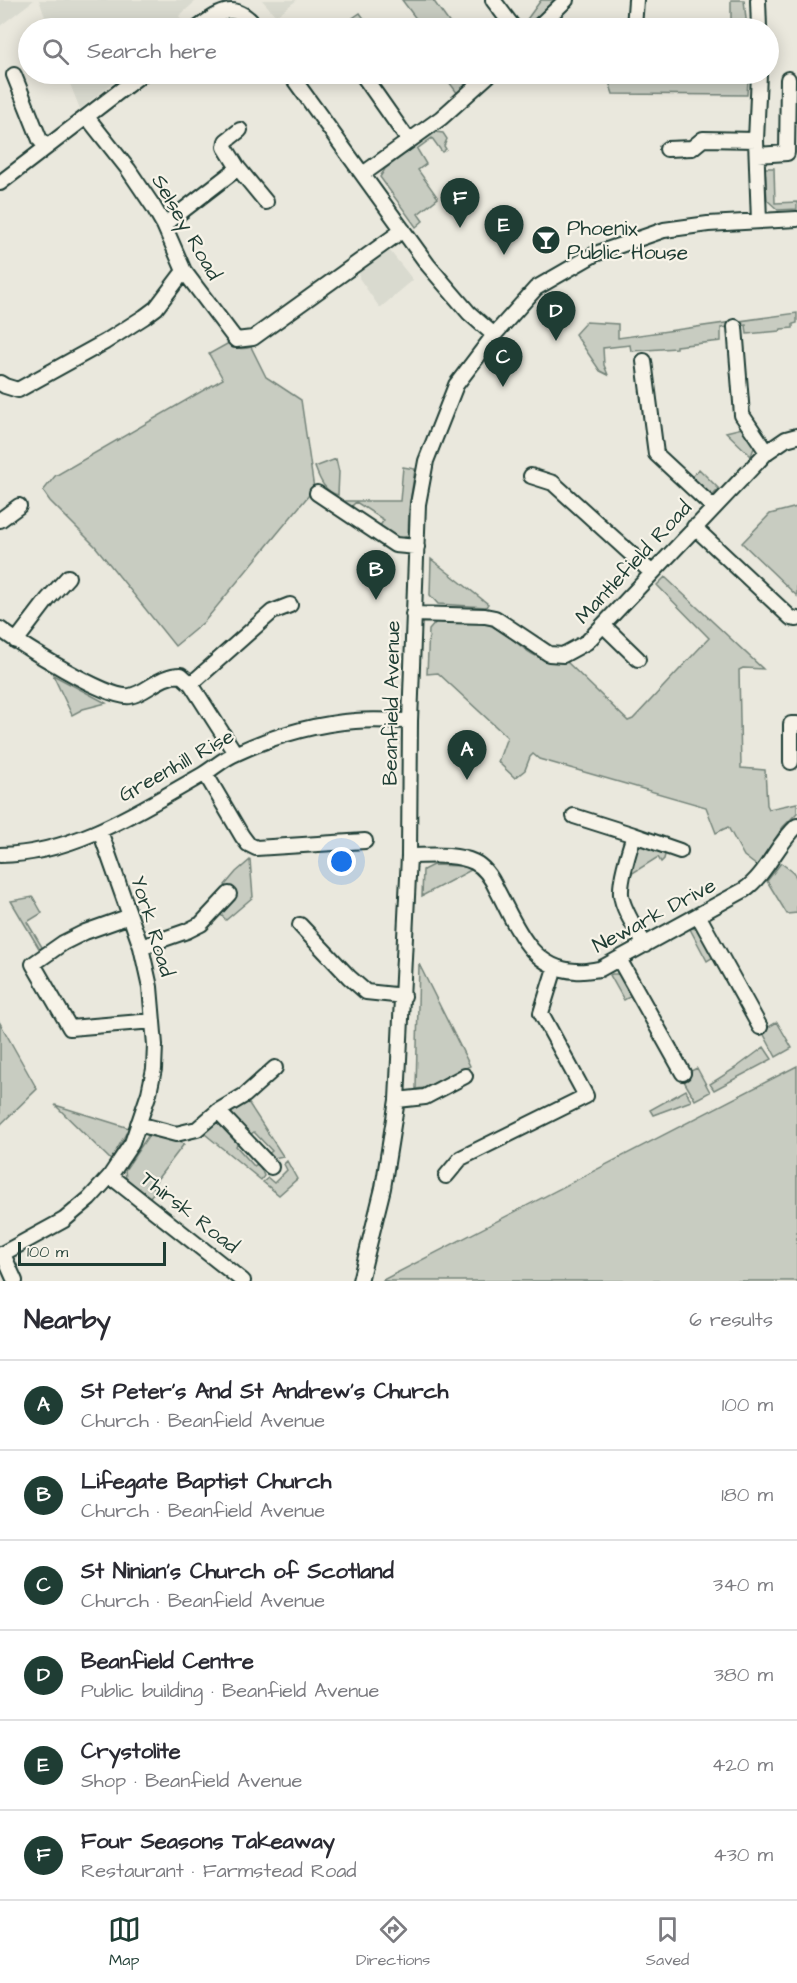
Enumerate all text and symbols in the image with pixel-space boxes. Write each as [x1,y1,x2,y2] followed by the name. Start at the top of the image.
[18,18,779,84] search box
[39,35,72,68] icon: search
[87,36,217,67] text: Search here
[143,169,229,287] street label: Selsey Road
[440,178,480,228] pin: F
[484,206,524,255] pin: E
[567,214,688,267] place label: Phoenix Public House
[530,224,562,256] bar icon: Phoenix Public House
[536,292,576,341] pin: D
[484,338,522,387] pin: C
[568,494,698,631] street label: Mantlefield Road
[356,550,395,600] pin: B
[376,620,407,786] street label: Beanfield Avenue
[113,722,239,809] street label: Greenhill Rise
[448,730,486,780] pin: A
[327,847,356,876] your location
[588,871,721,960] street label: Newark Drive
[123,872,182,980] street label: York Road
[134,1165,245,1260] street label: Thirsk Road
[18,1239,166,1266] scale bar
[27,1241,68,1263] text: 100 m
[24,1302,111,1338] text: Nearby
[689,1306,773,1334] text: 6 results
[81,1376,448,1407] text: St Peter's And St Andrew's Church
[37,1391,50,1419] text: A
[722,1391,773,1419] text: 100 m
[81,1407,325,1435] text: Church · Beanfield Avenue
[81,1466,331,1497] text: Lifegate Baptist Church
[36,1481,51,1509] text: B
[721,1481,773,1509] text: 180 m
[81,1497,325,1525] text: Church · Beanfield Avenue
[81,1556,394,1587] text: St Ninian's Church of Scotland
[36,1571,51,1599] text: C
[713,1571,773,1599] text: 340 m
[81,1587,325,1615] text: Church · Beanfield Avenue
[81,1646,254,1677] text: Beanfield Centre
[37,1661,50,1689] text: D
[714,1661,773,1689] text: 380 m
[81,1677,379,1705] text: Public building · Beanfield Avenue
[81,1736,181,1767] text: Crystolite
[38,1751,49,1779] text: E
[712,1751,773,1779] text: 420 m
[81,1767,302,1795] text: Shop · Beanfield Avenue
[81,1826,335,1857] text: Four Seasons Takeaway
[37,1841,50,1869] text: F
[713,1841,773,1869] text: 430 m
[81,1857,357,1885] text: Restaurant · Farmstead Road
[108,1913,141,1971] tab: Map
[356,1913,430,1971] tab: Directions
[646,1913,689,1971] tab: Saved

